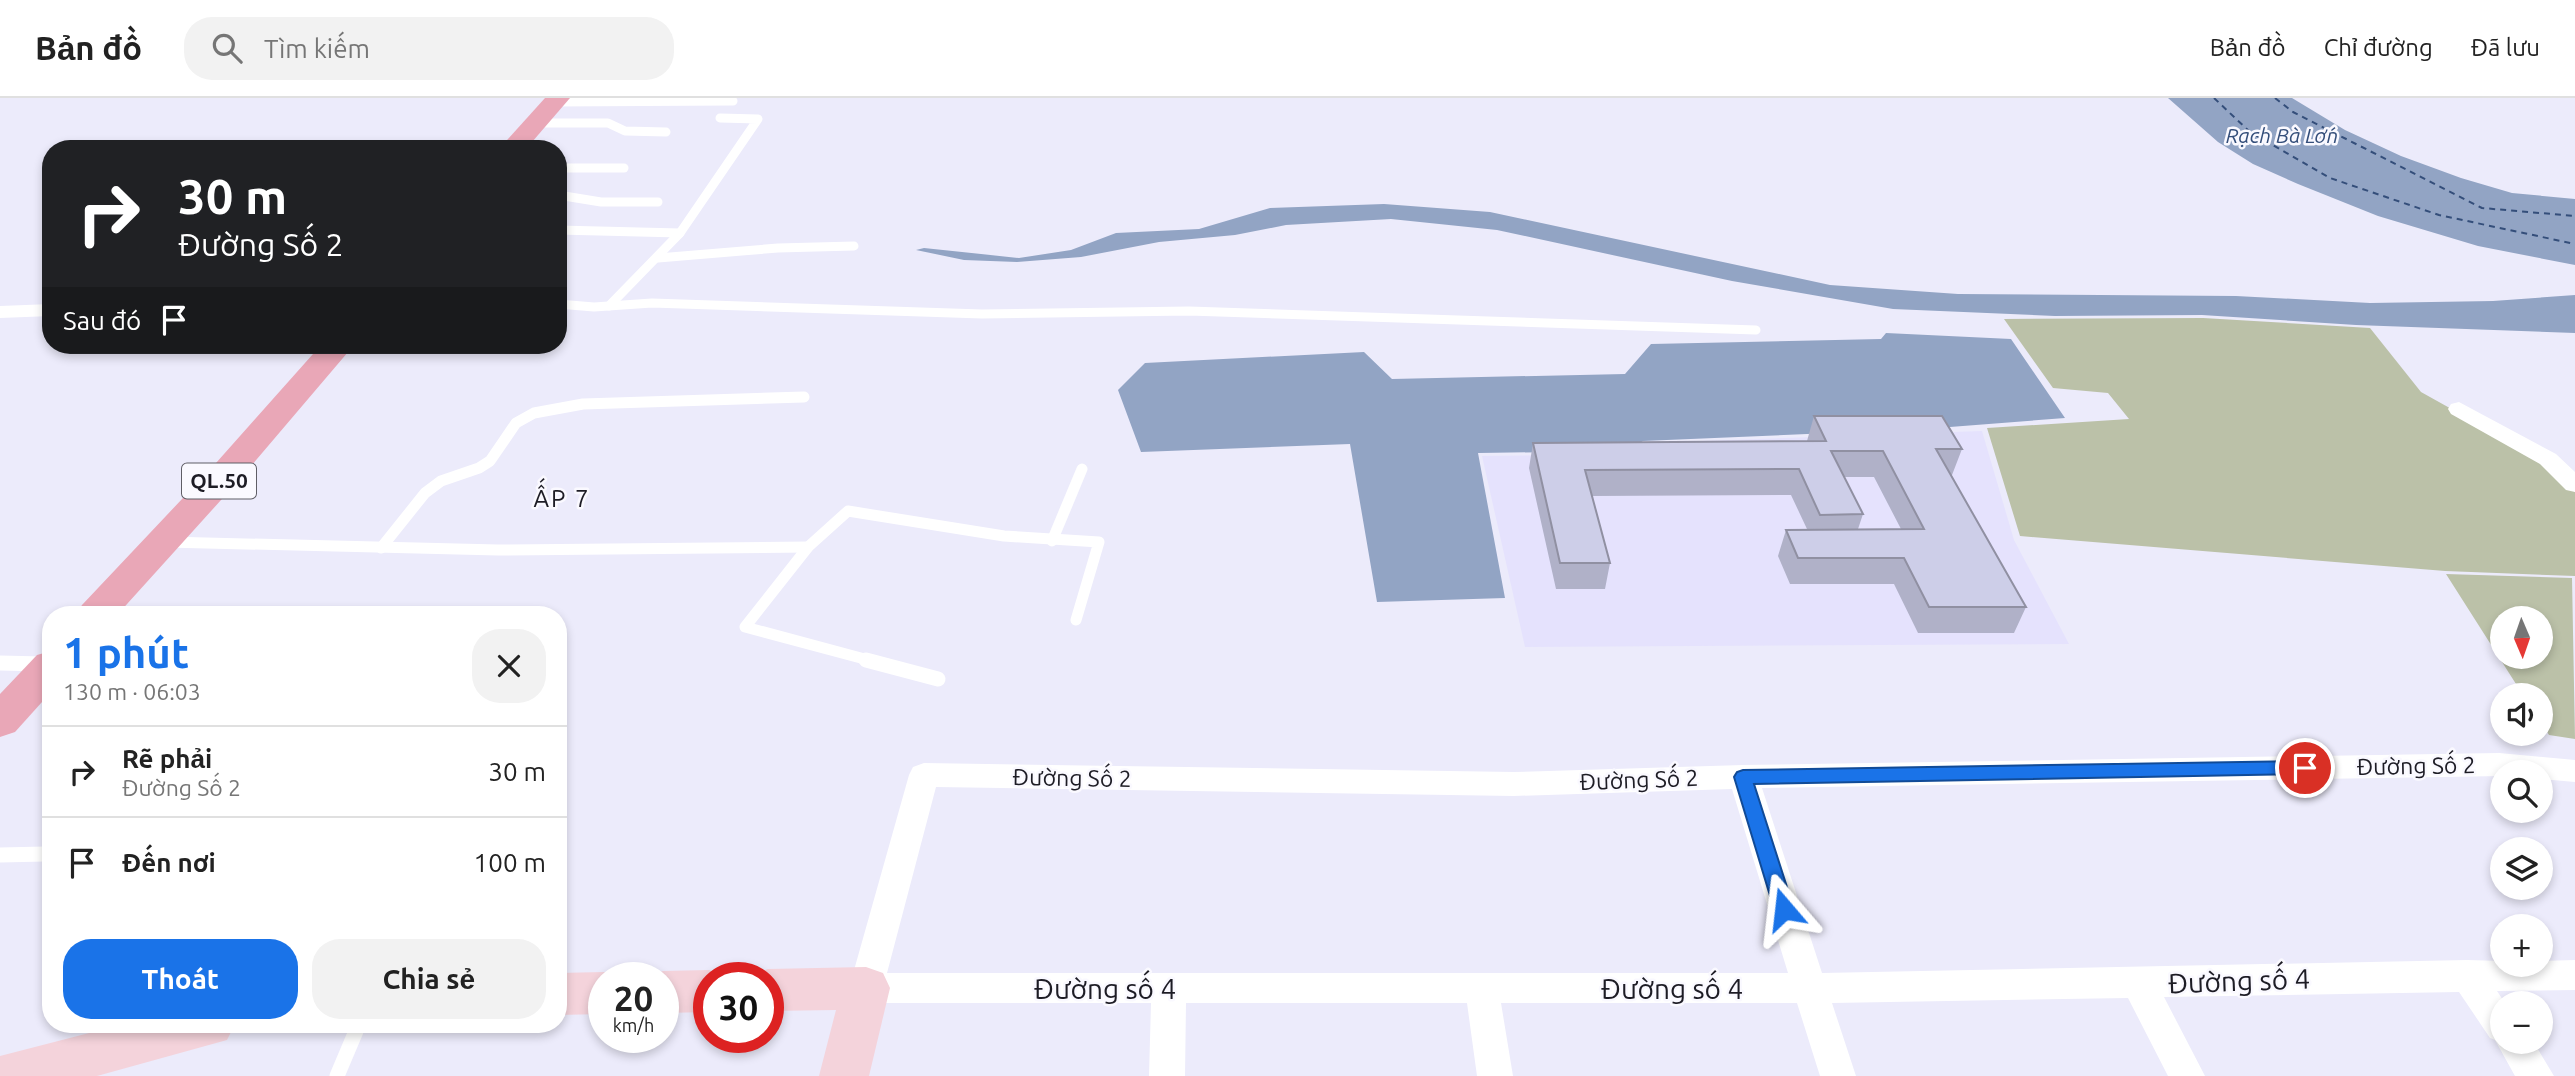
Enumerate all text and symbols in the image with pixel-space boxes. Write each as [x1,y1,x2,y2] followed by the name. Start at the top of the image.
[184,17,674,80] search box
[35,29,142,66] text: Bản đồ
[208,29,246,67] icon: search
[264,34,370,63] text: Tìm kiếm
[2210,34,2286,61] text: Bản đồ
[2324,34,2433,61] text: Chỉ đường
[2471,34,2540,61] text: Đã lưu
[2226,123,2338,147] water label: Rạch Bà Lớn
[63,168,154,259] icon: right
[178,168,287,223] text: 30 m
[178,226,344,262] text: Đường Số 2
[155,301,193,339] icon: arrive
[63,306,141,335] text: Sau đó
[182,464,256,498] road number: QL.50
[534,477,590,512] district label: ẤP 7
[2490,606,2553,668] north arrow
[2490,606,2553,1054] map controls
[63,629,189,676] text: 1 phút
[472,629,546,703] button: close
[63,679,201,704] text: 130 m · 06:03
[2490,683,2553,746] button: sound
[2275,738,2335,798] pin
[122,744,212,773] text: Rẽ phải
[2286,749,2324,787] icon: arrive
[2356,749,2476,779] street label: Đường Số 2
[63,753,101,791] icon: right
[488,757,546,786] text: 30 m
[2490,760,2553,823] button: search
[1012,761,1132,791] street label: Đường Số 2
[1579,762,1699,794] street label: Đường Số 2
[122,775,241,800] text: Đường Số 2
[2490,837,2553,900] button: layers
[63,844,101,882] icon: arrive
[122,848,216,877] text: Đến nơi
[474,848,546,877] text: 100 m
[1747,872,1821,946] position arrow
[2490,914,2553,977] button: +
[63,939,298,1019] button: Thoát
[312,939,546,1019] button: Chia sẻ
[2167,960,2311,998] street label: Đường số 4
[693,962,784,1053] speed limit sign: 30
[1034,970,1176,1004] street label: Đường số 4
[1601,970,1743,1004] street label: Đường số 4
[614,978,653,1018] text: 20
[2490,991,2553,1054] button: −
[613,1015,654,1035] text: km/h

